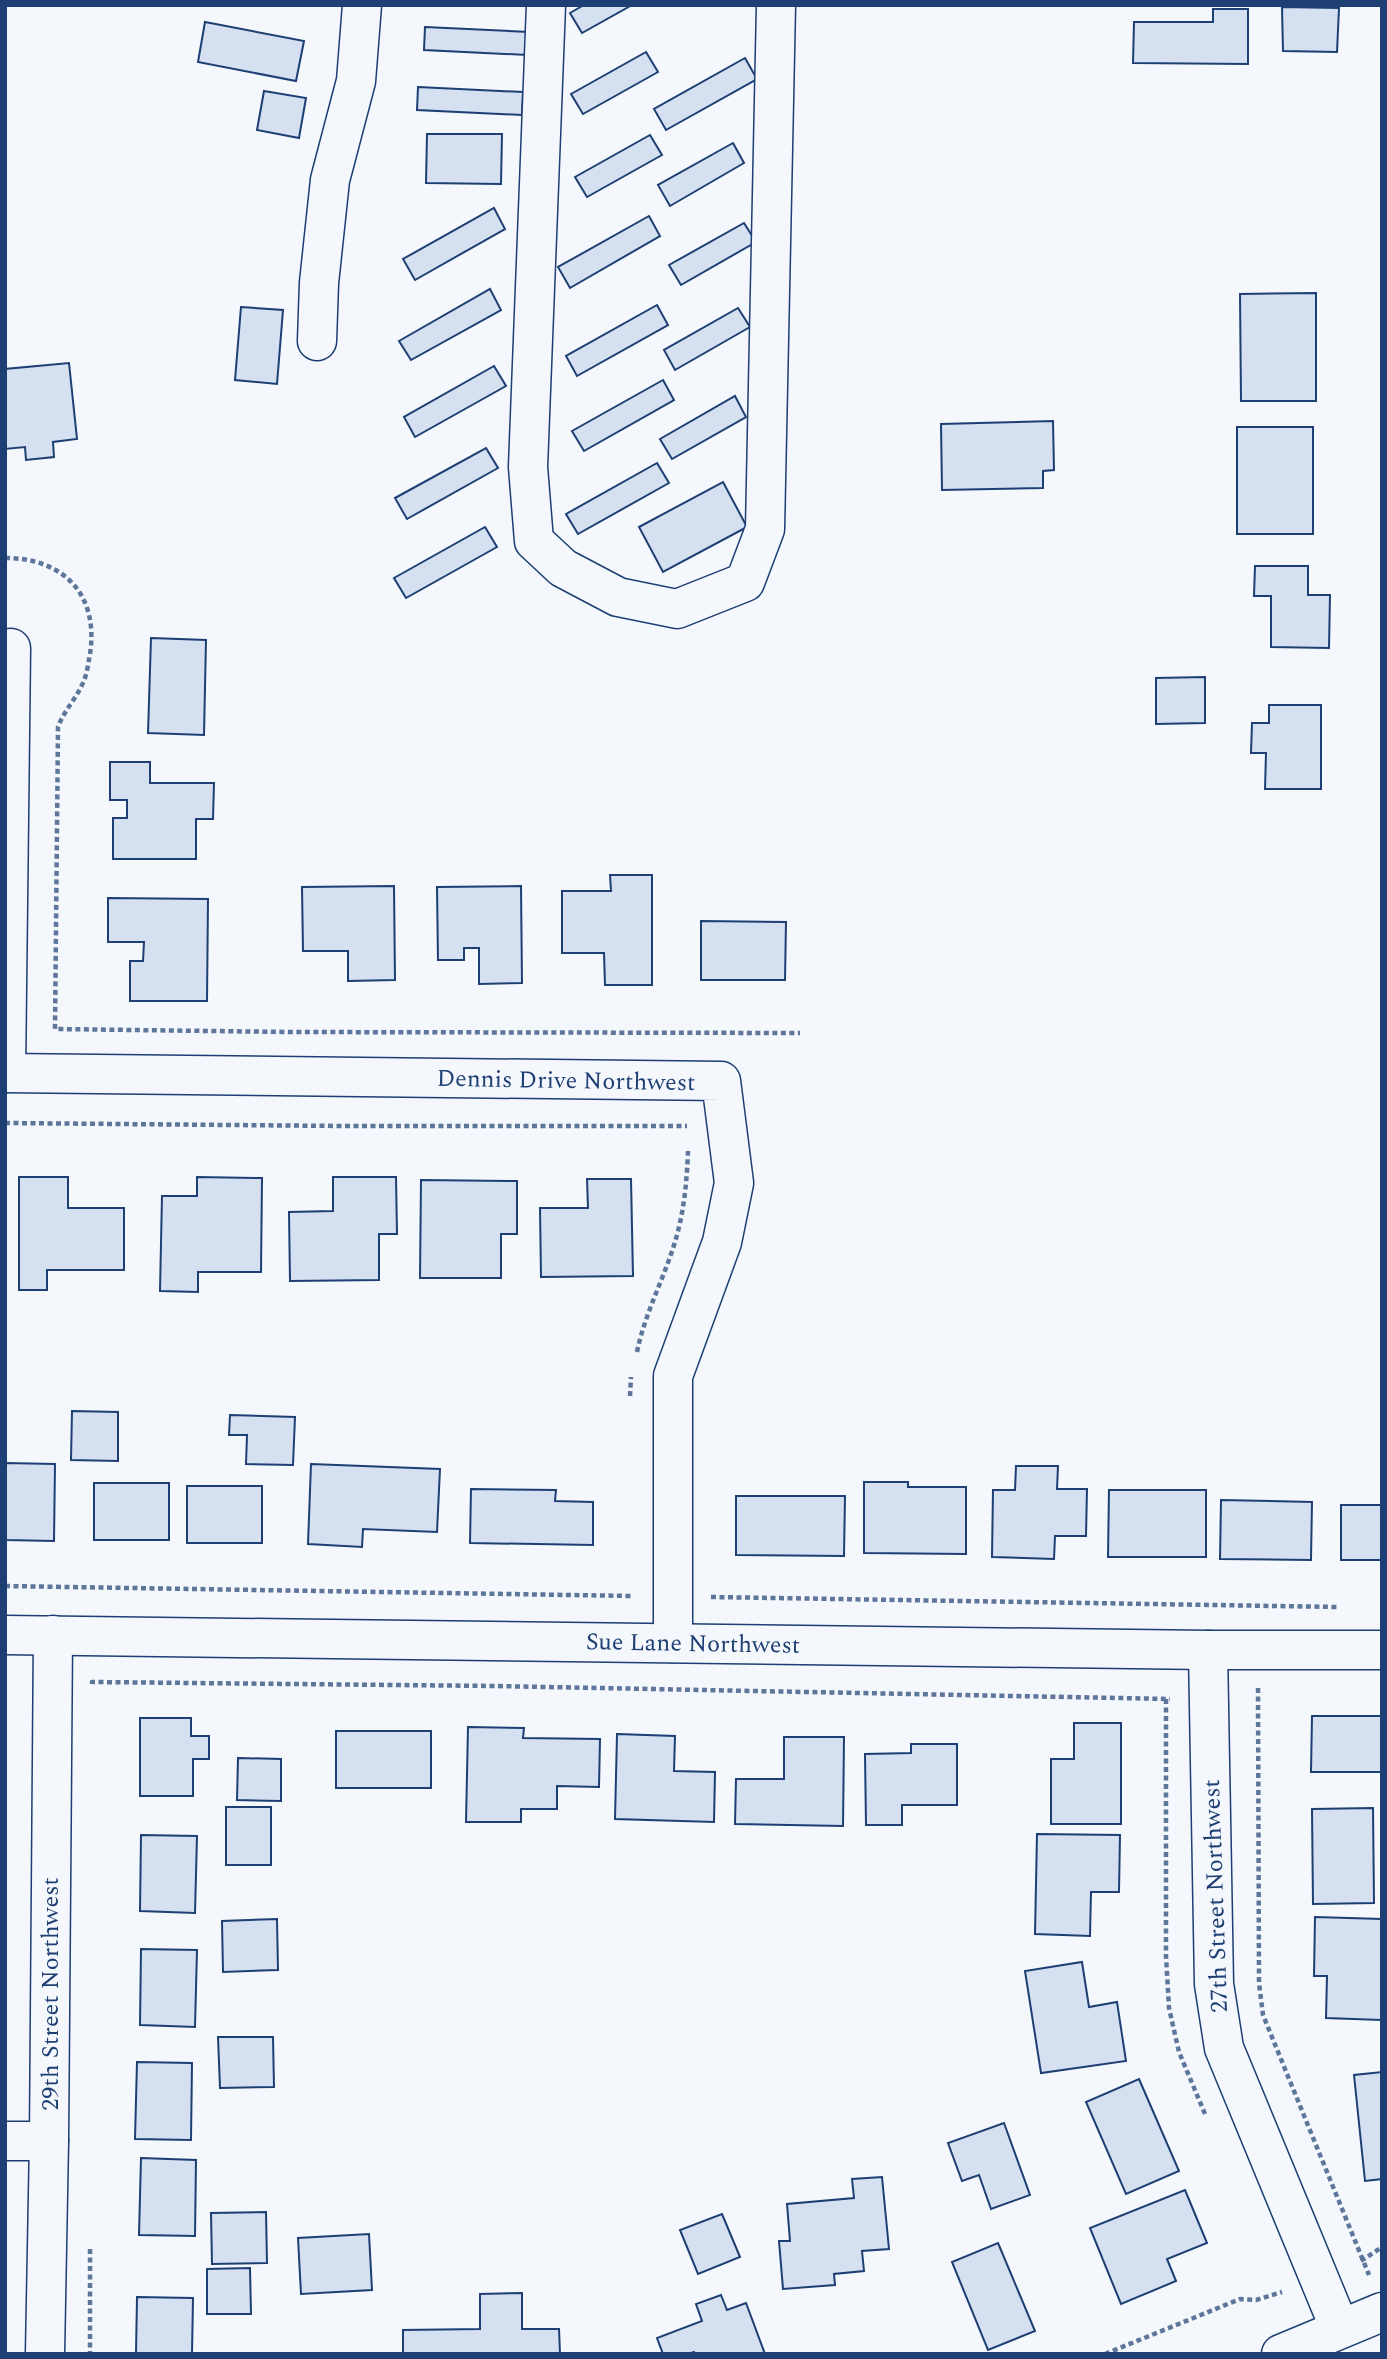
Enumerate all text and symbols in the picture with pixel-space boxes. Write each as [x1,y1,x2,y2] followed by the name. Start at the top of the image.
[436,1061,696,1101] street label: Dennis Drive Northwest
[585,1624,801,1664] street label: Sue Lane Northwest
[1194,1779,1238,2013] street label: 27th Street Northwest
[33,1877,69,2111] street label: 29th Street Northwest

